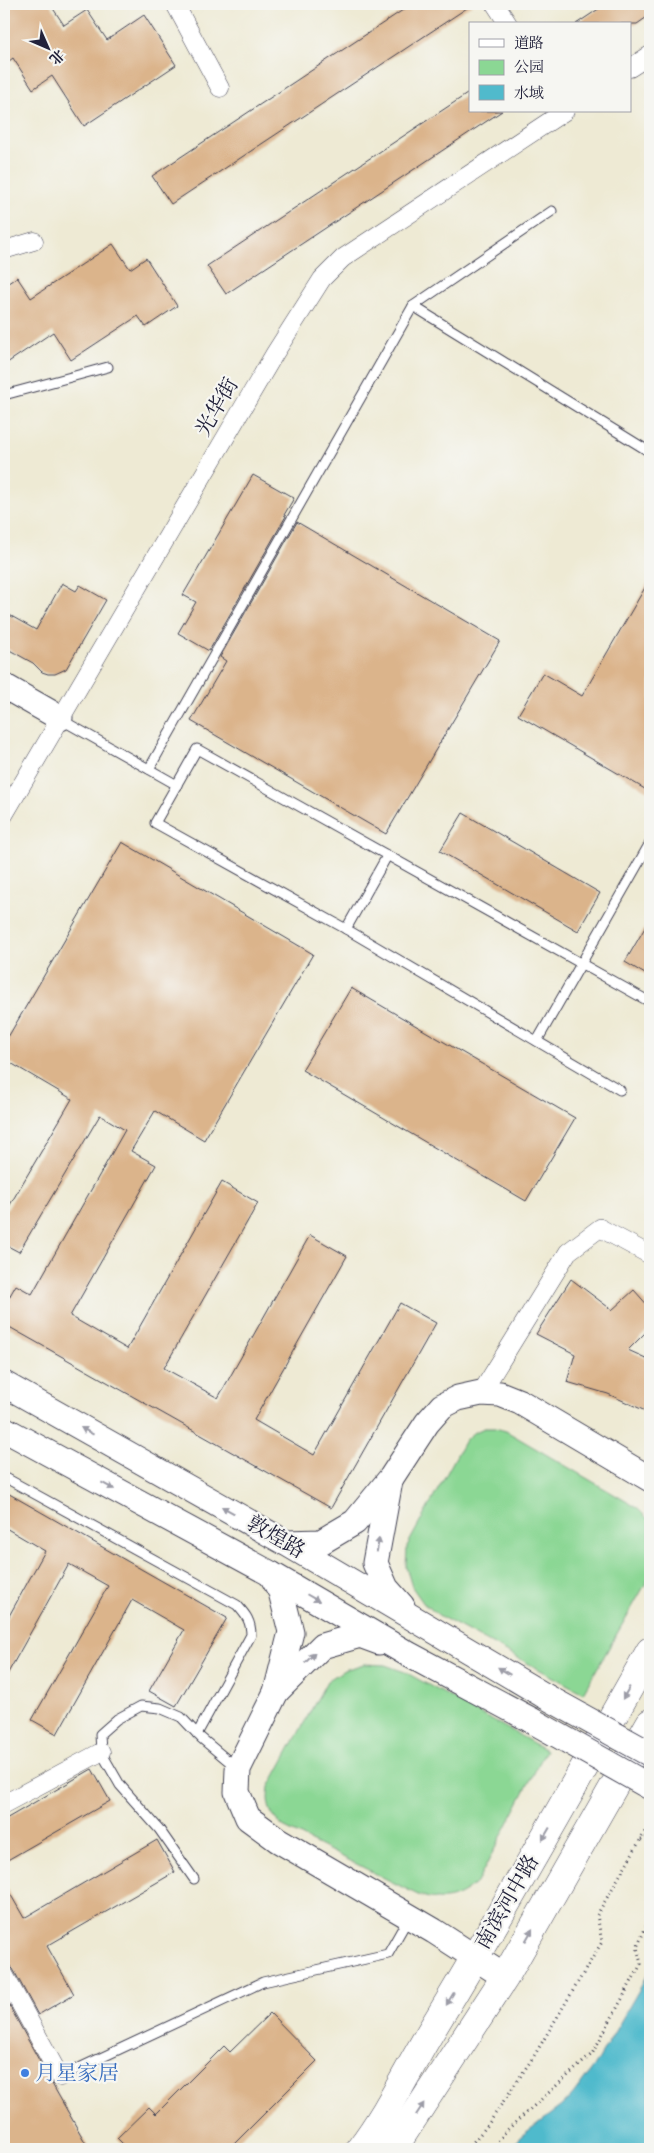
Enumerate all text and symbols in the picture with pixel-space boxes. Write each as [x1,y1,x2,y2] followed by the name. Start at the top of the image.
[22,22,72,72] north arrow
[469,22,632,112] legend
[514,33,544,53] text: 道路
[45,45,69,69] text: 北
[514,57,544,77] text: 公园
[514,83,544,103] text: 水域
[189,372,245,442] street label: 光华街
[80,1426,93,1435] one-way arrow
[101,1482,116,1490] one-way arrow
[222,1506,235,1515] one-way arrow
[241,1509,311,1565] street label: 敦煌路
[374,1537,382,1553] one-way arrow
[306,1594,320,1603] one-way arrow
[304,1652,316,1664] one-way arrow
[497,1666,510,1675] one-way arrow
[622,1686,630,1701] one-way arrow
[541,1828,550,1841] one-way arrow
[468,1849,546,1955] street label: 南滨河中路
[525,1927,533,1942] one-way arrow
[446,1992,455,2005] one-way arrow
[35,2059,119,2088] place label: 月星家居
[19,2067,31,2079] marker: 月星家居
[415,2102,425,2116] one-way arrow

